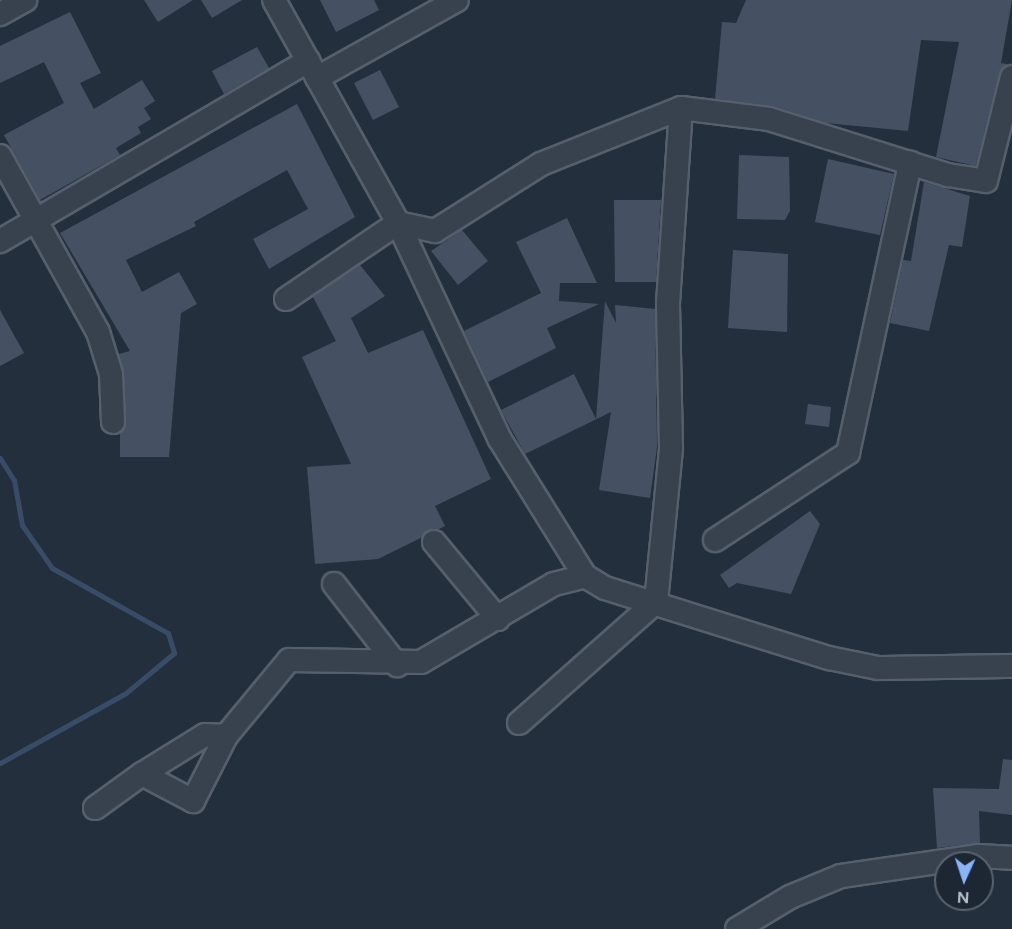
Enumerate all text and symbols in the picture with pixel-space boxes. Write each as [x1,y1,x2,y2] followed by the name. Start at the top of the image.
[934,851,994,911] north arrow
[956,888,970,907] text: N

